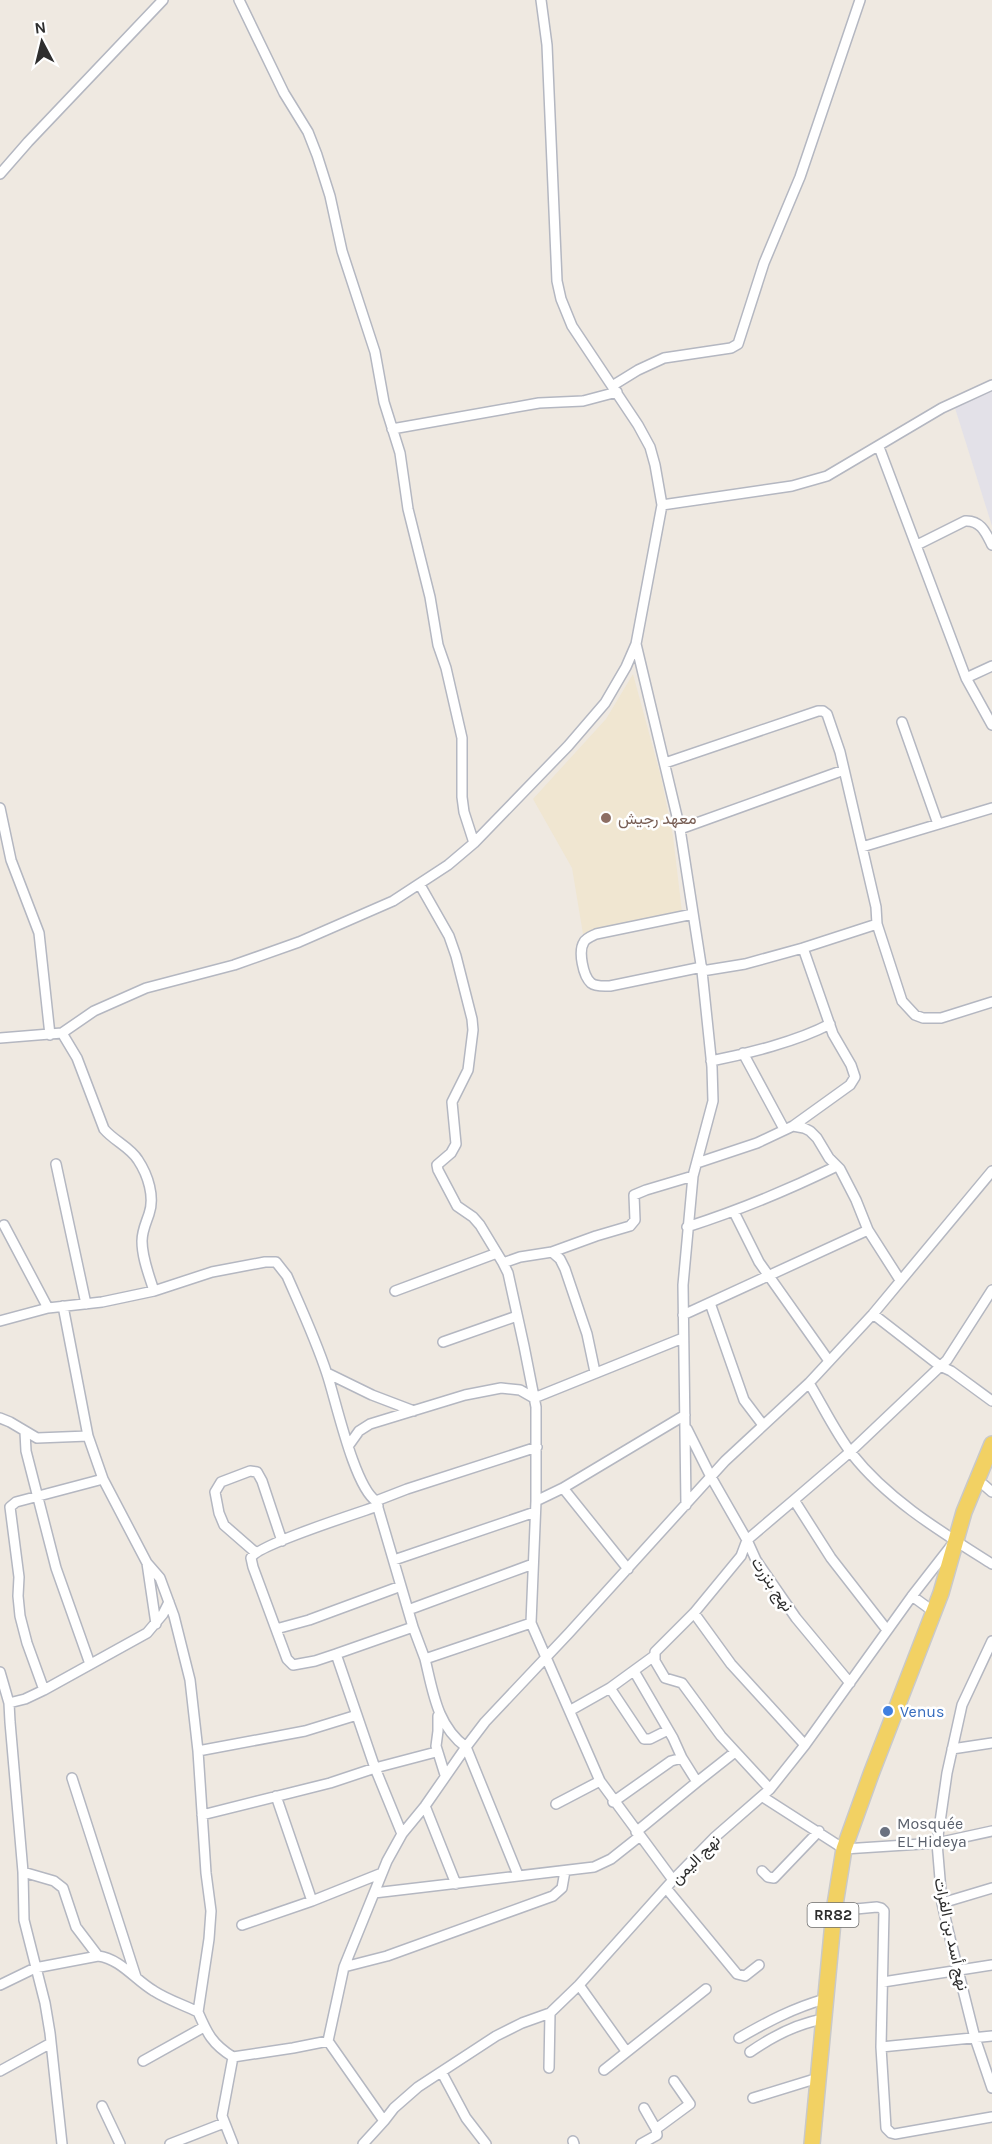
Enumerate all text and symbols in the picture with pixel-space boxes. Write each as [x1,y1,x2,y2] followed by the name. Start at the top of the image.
[12,12,72,72] north arrow
[33,17,47,38] text: N
[618,809,697,829] place label: معهد رجيش
[599,811,613,825] marker: معهد رجيش
[746,1553,798,1616] street label: نهج بنزرت
[900,1702,944,1721] place label: Venus
[881,1704,895,1718] marker: Venus
[897,1814,967,1851] place label: Mosquée EL Hideya
[878,1825,892,1839] marker: Mosquée EL Hideya
[667,1831,725,1889] street label: نهج اليمن
[928,1876,973,1993] street label: نهج أسد بن الفرات
[808,1903,858,1927] road number: RR82

